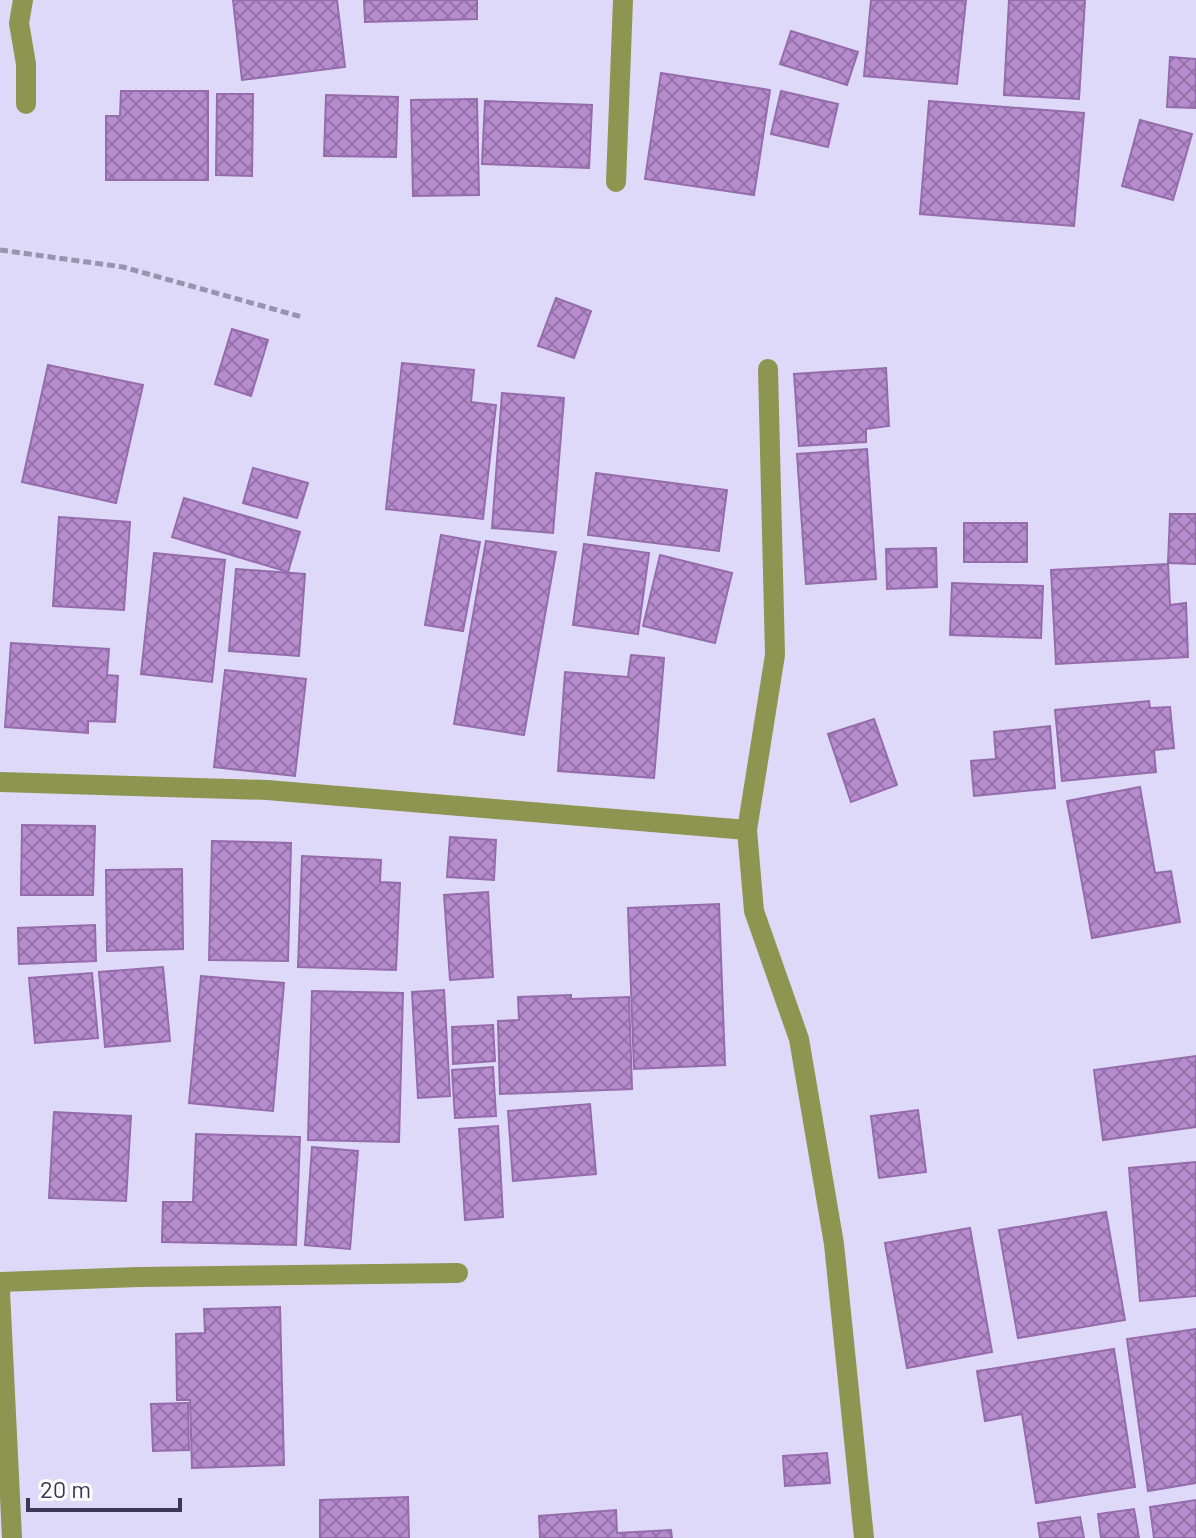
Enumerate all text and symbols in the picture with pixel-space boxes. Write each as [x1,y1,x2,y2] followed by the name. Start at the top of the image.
[28,1462,180,1512] scale bar
[40,1474,91,1503] text: 20 m

